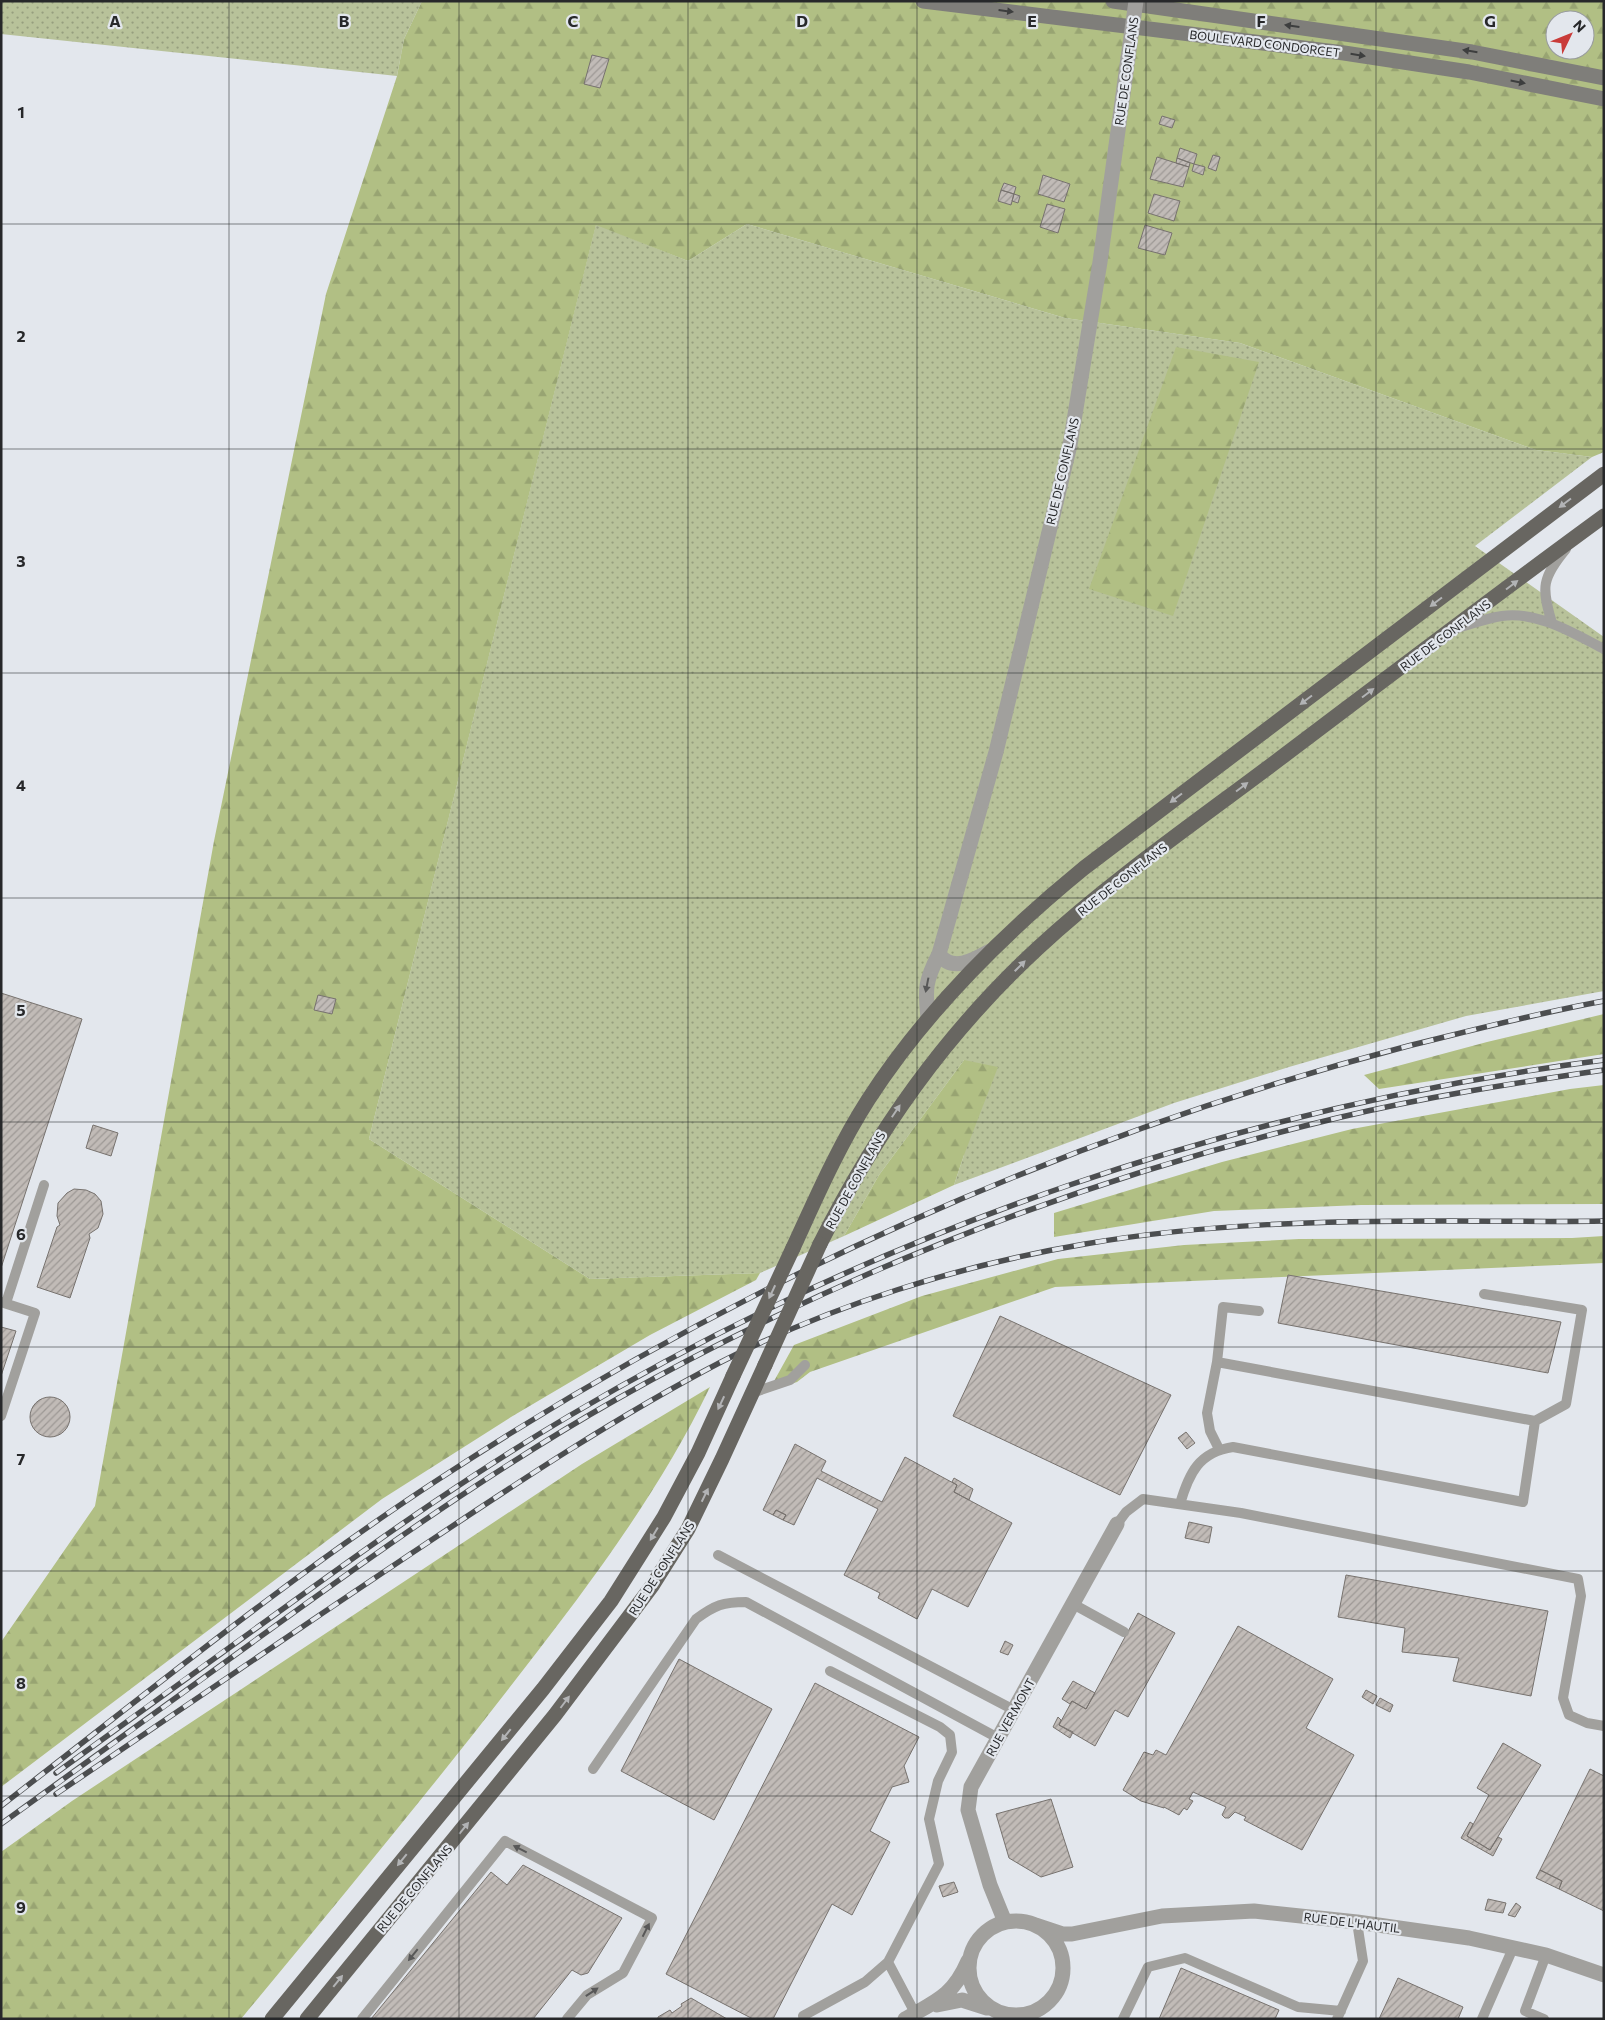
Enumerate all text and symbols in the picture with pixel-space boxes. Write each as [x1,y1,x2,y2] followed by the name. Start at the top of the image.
[999,7,1015,15] one-way arrow
[1545,10,1595,60] north arrow
[109,11,121,30] text: A
[339,11,350,30] text: B
[568,11,579,30] text: C
[796,11,808,30] text: D
[1027,11,1037,30] text: E
[1256,11,1266,30] text: F
[1484,11,1496,30] text: G
[1111,16,1141,126] street label: RUE DE CONFLANS
[1570,16,1590,35] text: N
[1284,22,1300,30] one-way arrow
[1189,27,1341,59] street label: BOULEVARD CONDORCET
[1462,47,1478,55] one-way arrow
[1351,51,1367,59] one-way arrow
[1511,78,1526,86] one-way arrow
[17,102,25,121] text: 1
[16,326,26,345] text: 2
[1043,416,1081,526] street label: RUE DE CONFLANS
[1559,498,1572,509] one-way arrow
[16,551,26,570] text: 3
[1505,579,1518,590] one-way arrow
[1397,596,1493,674] street label: RUE DE CONFLANS
[1430,596,1443,607] one-way arrow
[1361,687,1374,698] one-way arrow
[1299,695,1313,705] one-way arrow
[16,775,26,794] text: 4
[1235,782,1248,793] one-way arrow
[1170,792,1183,803] one-way arrow
[1075,840,1169,918] street label: RUE DE CONFLANS
[1014,960,1026,972] one-way arrow
[923,978,931,994] one-way arrow
[16,1000,26,1019] text: 5
[891,1104,901,1118] one-way arrow
[822,1129,888,1231] street label: RUE DE CONFLANS
[16,1224,26,1243] text: 6
[768,1285,776,1300] one-way arrow
[717,1396,725,1410] one-way arrow
[17,1449,26,1468] text: 7
[701,1488,709,1502] one-way arrow
[625,1518,697,1618] street label: RUE DE CONFLANS
[649,1527,658,1540] one-way arrow
[16,1673,26,1692] text: 8
[983,1675,1037,1759] street label: RUE VERMONT
[560,1695,570,1709] one-way arrow
[500,1728,511,1741] one-way arrow
[458,1822,469,1835] one-way arrow
[373,1842,455,1934] street label: RUE DE CONFLANS
[512,1845,527,1853] one-way arrow
[397,1854,408,1867] one-way arrow
[16,1897,26,1916] text: 9
[1303,1909,1401,1935] street label: RUE DE L'HAUTIL
[641,1923,650,1937] one-way arrow
[408,1948,419,1961] one-way arrow
[332,1975,343,1988] one-way arrow
[585,1987,599,1997] one-way arrow

